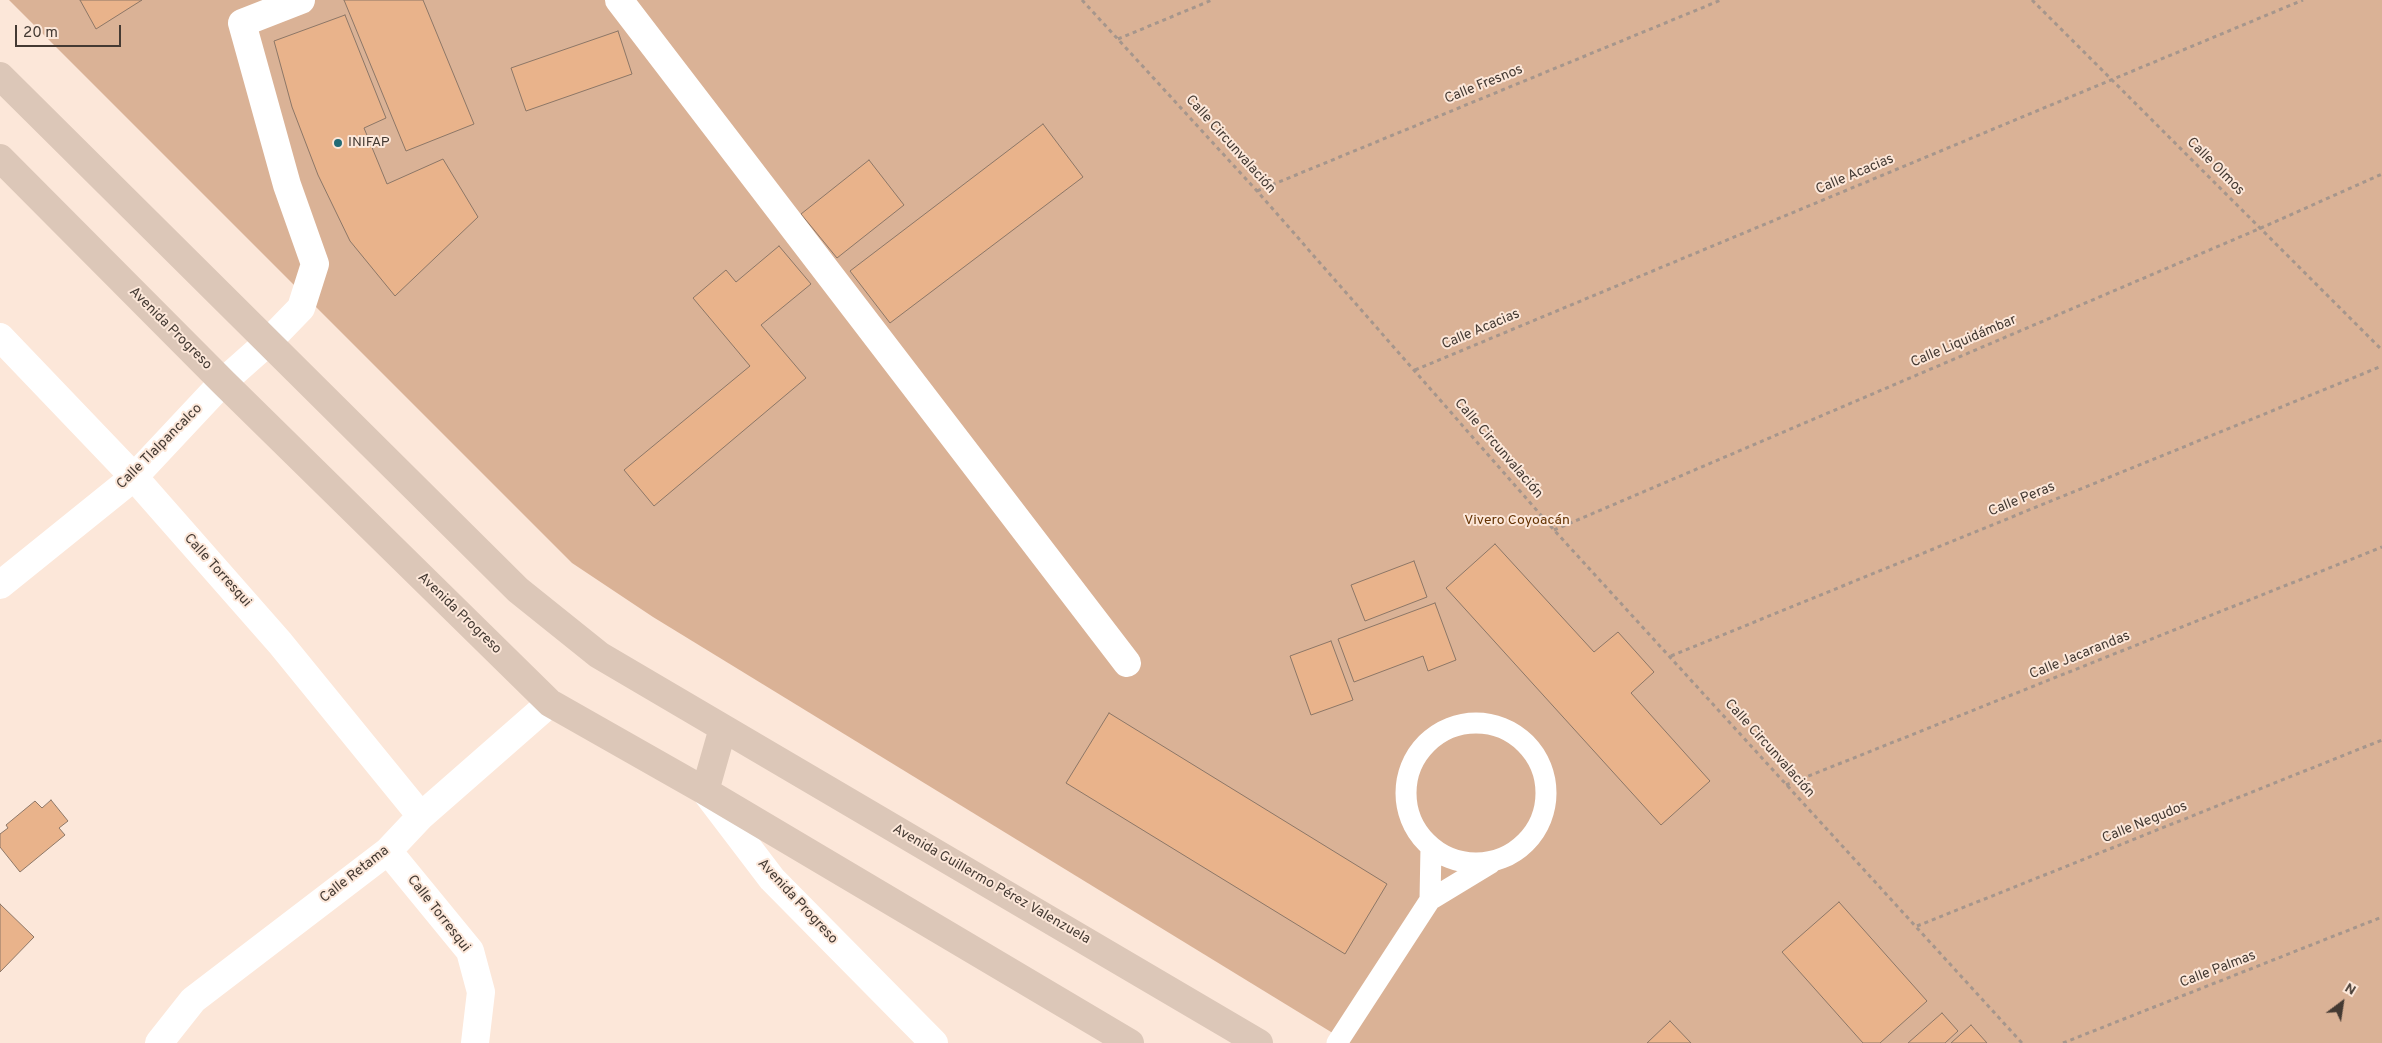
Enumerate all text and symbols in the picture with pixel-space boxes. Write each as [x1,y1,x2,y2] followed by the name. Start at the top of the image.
[18,15,124,47] scale bar
[23,24,58,43] text: 20 m
[1442,62,1526,108] street label: Calle Fresnos
[1181,92,1279,198] street label: Calle Circunvalación
[348,135,390,151] place label: INIFAP
[2183,135,2247,199] street label: Calle Olmos
[332,137,344,149] marker: INIFAP
[1814,151,1896,199] street label: Calle Acacias
[125,284,215,374] street label: Avenida Progreso
[1440,306,1522,354] street label: Calle Acacias
[1909,312,2019,372] street label: Calle Liquidámbar
[1450,396,1546,502] street label: Calle Circunvalación
[114,401,206,493] street label: Calle Tlalpancalco
[1986,479,2058,521] street label: Calle Peras
[1464,513,1570,529] park label: Vivero Coyoacán
[180,531,254,611] street label: Calle Torresqui
[414,570,504,658] street label: Avenida Progreso
[2027,628,2133,684] street label: Calle Jacarandas
[1720,696,1818,802] street label: Calle Circunvalación
[2100,798,2190,848] street label: Calle Negudos
[889,821,1093,949] street label: Avenida Guillermo Pérez Valenzuela
[317,843,393,907] street label: Calle Retama
[753,856,841,948] street label: Avenida Progreso
[403,872,473,956] street label: Calle Torresqui
[2178,948,2258,992] street label: Calle Palmas
[2317,978,2367,1028] north arrow
[2341,980,2359,1000] text: N

